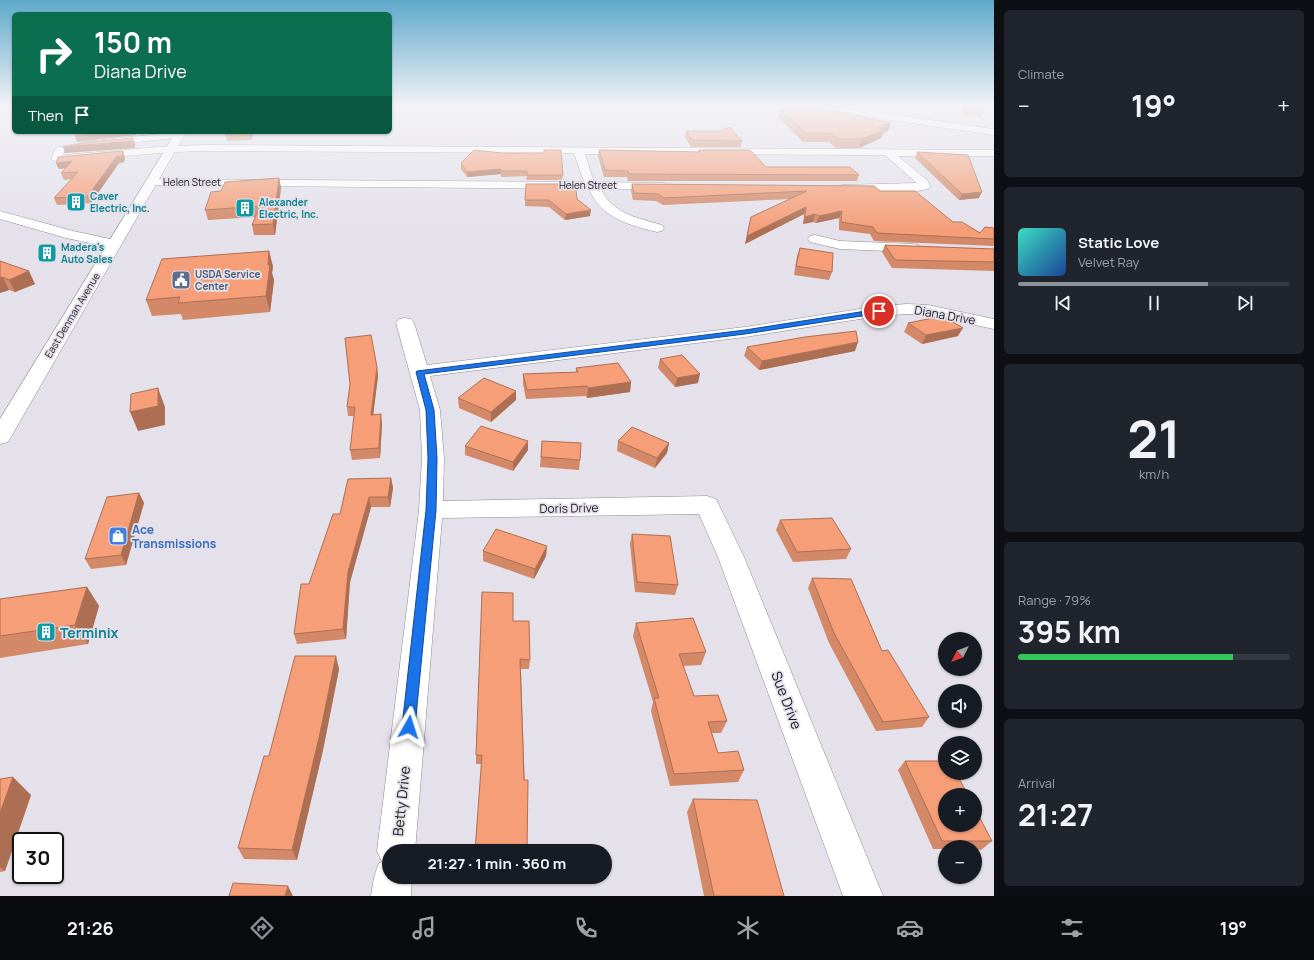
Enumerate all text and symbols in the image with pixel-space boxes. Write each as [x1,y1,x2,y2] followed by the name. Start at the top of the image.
[94,23,172,61] text: 150 m
[28,28,80,80] icon: right
[94,59,187,83] text: Diana Drive
[1018,65,1064,83] text: Climate
[1131,85,1176,126] text: 19°
[1018,91,1030,121] text: −
[1277,91,1290,121] text: +
[71,104,93,126] icon: arrive
[28,105,63,126] text: Then
[163,175,221,189] street label: Helen Street
[559,178,617,192] street label: Helen Street
[90,189,150,215] place label: Caver Electric, Inc.
[65,191,87,213] building icon: Caver Electric, Inc.
[259,195,319,221] place label: Alexander Electric, Inc.
[234,197,256,219] building icon: Alexander Electric, Inc.
[1078,232,1159,253] text: Static Love
[61,240,113,266] place label: Madera's Auto Sales
[36,242,58,264] building icon: Madera's Auto Sales
[1078,253,1139,271] text: Velvet Ray
[195,267,261,293] place label: USDA Service Center
[170,269,192,291] public building icon: USDA Service Center
[41,270,103,360] street label: East Denman Avenue
[1052,292,1074,314] icon: previous
[1143,292,1165,314] icon: pause
[1234,292,1256,314] icon: next
[862,294,896,328] pin
[868,300,890,322] icon: arrive
[913,301,977,329] street label: Diana Drive
[1127,403,1181,474] text: 21
[1139,465,1169,483] text: km/h
[539,499,599,517] street label: Doris Drive
[132,521,217,552] place label: Ace Transmissions
[107,525,129,547] shop icon: Ace Transmissions
[1018,591,1091,609] text: Range · 79%
[1018,611,1121,652] text: 395 km
[35,621,57,643] building icon: Terminix
[60,623,119,642] place label: Terminix
[938,632,982,676] north arrow
[938,632,982,884] map controls
[767,668,807,732] street label: Sue Drive
[938,684,982,728] button: sound
[388,706,430,748] position arrow
[938,736,982,780] button: layers
[388,765,414,837] street label: Betty Drive
[1018,774,1055,792] text: Arrival
[938,788,982,832] button: +
[1018,794,1093,835] text: 21:27
[12,832,64,884] speed limit sign: 30
[938,840,982,884] button: −
[428,853,566,874] text: 21:27 · 1 min · 360 m
[248,914,276,942] icon: directions
[410,914,438,942] icon: music
[572,914,600,942] icon: phone
[734,914,762,942] icon: climate
[896,914,924,942] icon: car
[1058,914,1086,942] icon: filters
[67,916,114,940] text: 21:26
[1220,916,1247,940] text: 19°

